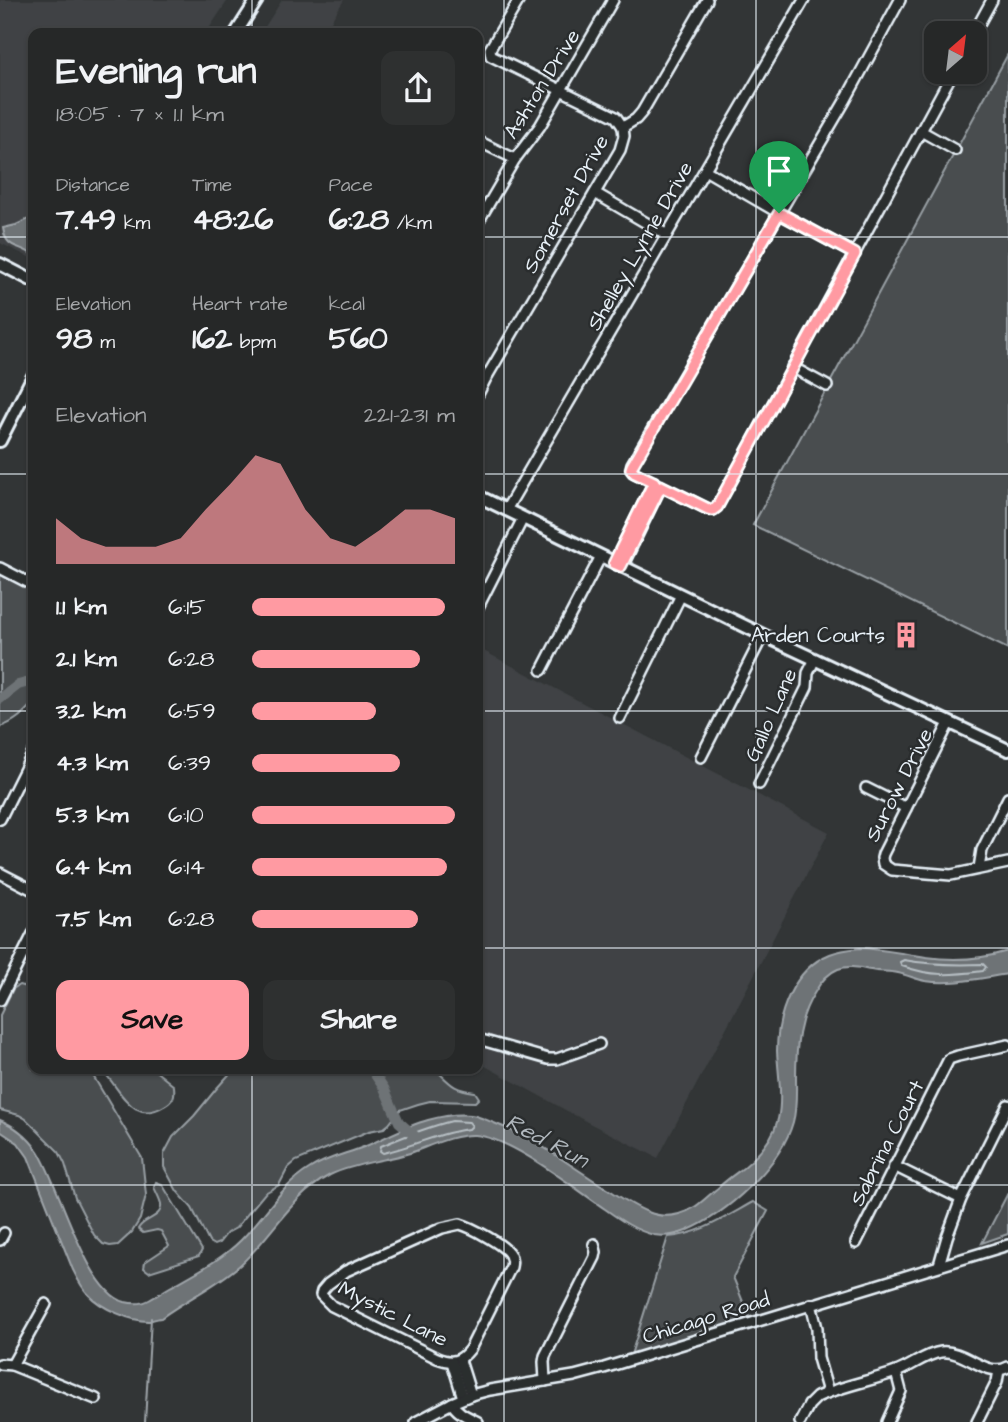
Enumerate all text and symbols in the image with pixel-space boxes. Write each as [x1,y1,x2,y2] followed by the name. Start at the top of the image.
[924,21,987,84] north arrow
[924,21,987,84] map controls
[497,24,587,144] street label: Ashton Drive
[56,46,257,98] text: Evening run
[381,51,455,125] button: share
[56,98,224,130] text: 18:05 · 7 × 1.1 km
[516,130,616,278] street label: Somerset Drive
[749,141,809,213] pin
[760,152,798,190] icon: arrive
[580,156,702,337] street label: Shelley Lynne Drive
[56,172,130,199] text: Distance
[192,172,232,199] text: Time
[329,172,373,199] text: Pace
[56,199,116,241] text: 7.49
[192,199,273,241] text: 48:26
[329,199,389,241] text: 6:28
[116,210,150,237] text: km
[389,210,432,237] text: /km
[56,291,131,318] text: Elevation
[192,291,288,318] text: Heart rate
[329,291,365,318] text: kcal
[56,318,93,360] text: 98
[192,318,232,360] text: 162
[329,318,388,360] text: 560
[93,329,115,356] text: m
[232,329,276,356] text: bpm
[56,399,147,431] text: Elevation
[364,399,455,431] text: 221–231 m
[56,591,106,623] text: 1.1 km
[168,591,206,623] text: 6:15
[891,620,921,650] building icon: Arden Courts
[751,621,885,650] place label: Arden Courts
[56,643,117,675] text: 2.1 km
[168,643,214,675] text: 6:28
[738,664,804,766] street label: Gallo Lane
[56,695,125,727] text: 3.2 km
[168,695,216,727] text: 6:59
[858,723,940,847] street label: Surow Drive
[56,747,128,779] text: 4.3 km
[168,747,211,779] text: 6:39
[56,799,128,831] text: 5.3 km
[168,799,204,831] text: 6:10
[56,851,131,883] text: 6.4 km
[168,851,205,883] text: 6:14
[56,903,131,935] text: 7.5 km
[168,903,214,935] text: 6:28
[56,980,249,1060] button: Save
[263,980,455,1060] button: Share
[843,1075,931,1211] street label: Sabrina Court
[500,1106,596,1177] water label: Red Run
[332,1274,453,1356] street label: Mystic Lane
[639,1285,774,1353] street label: Chicago Road

